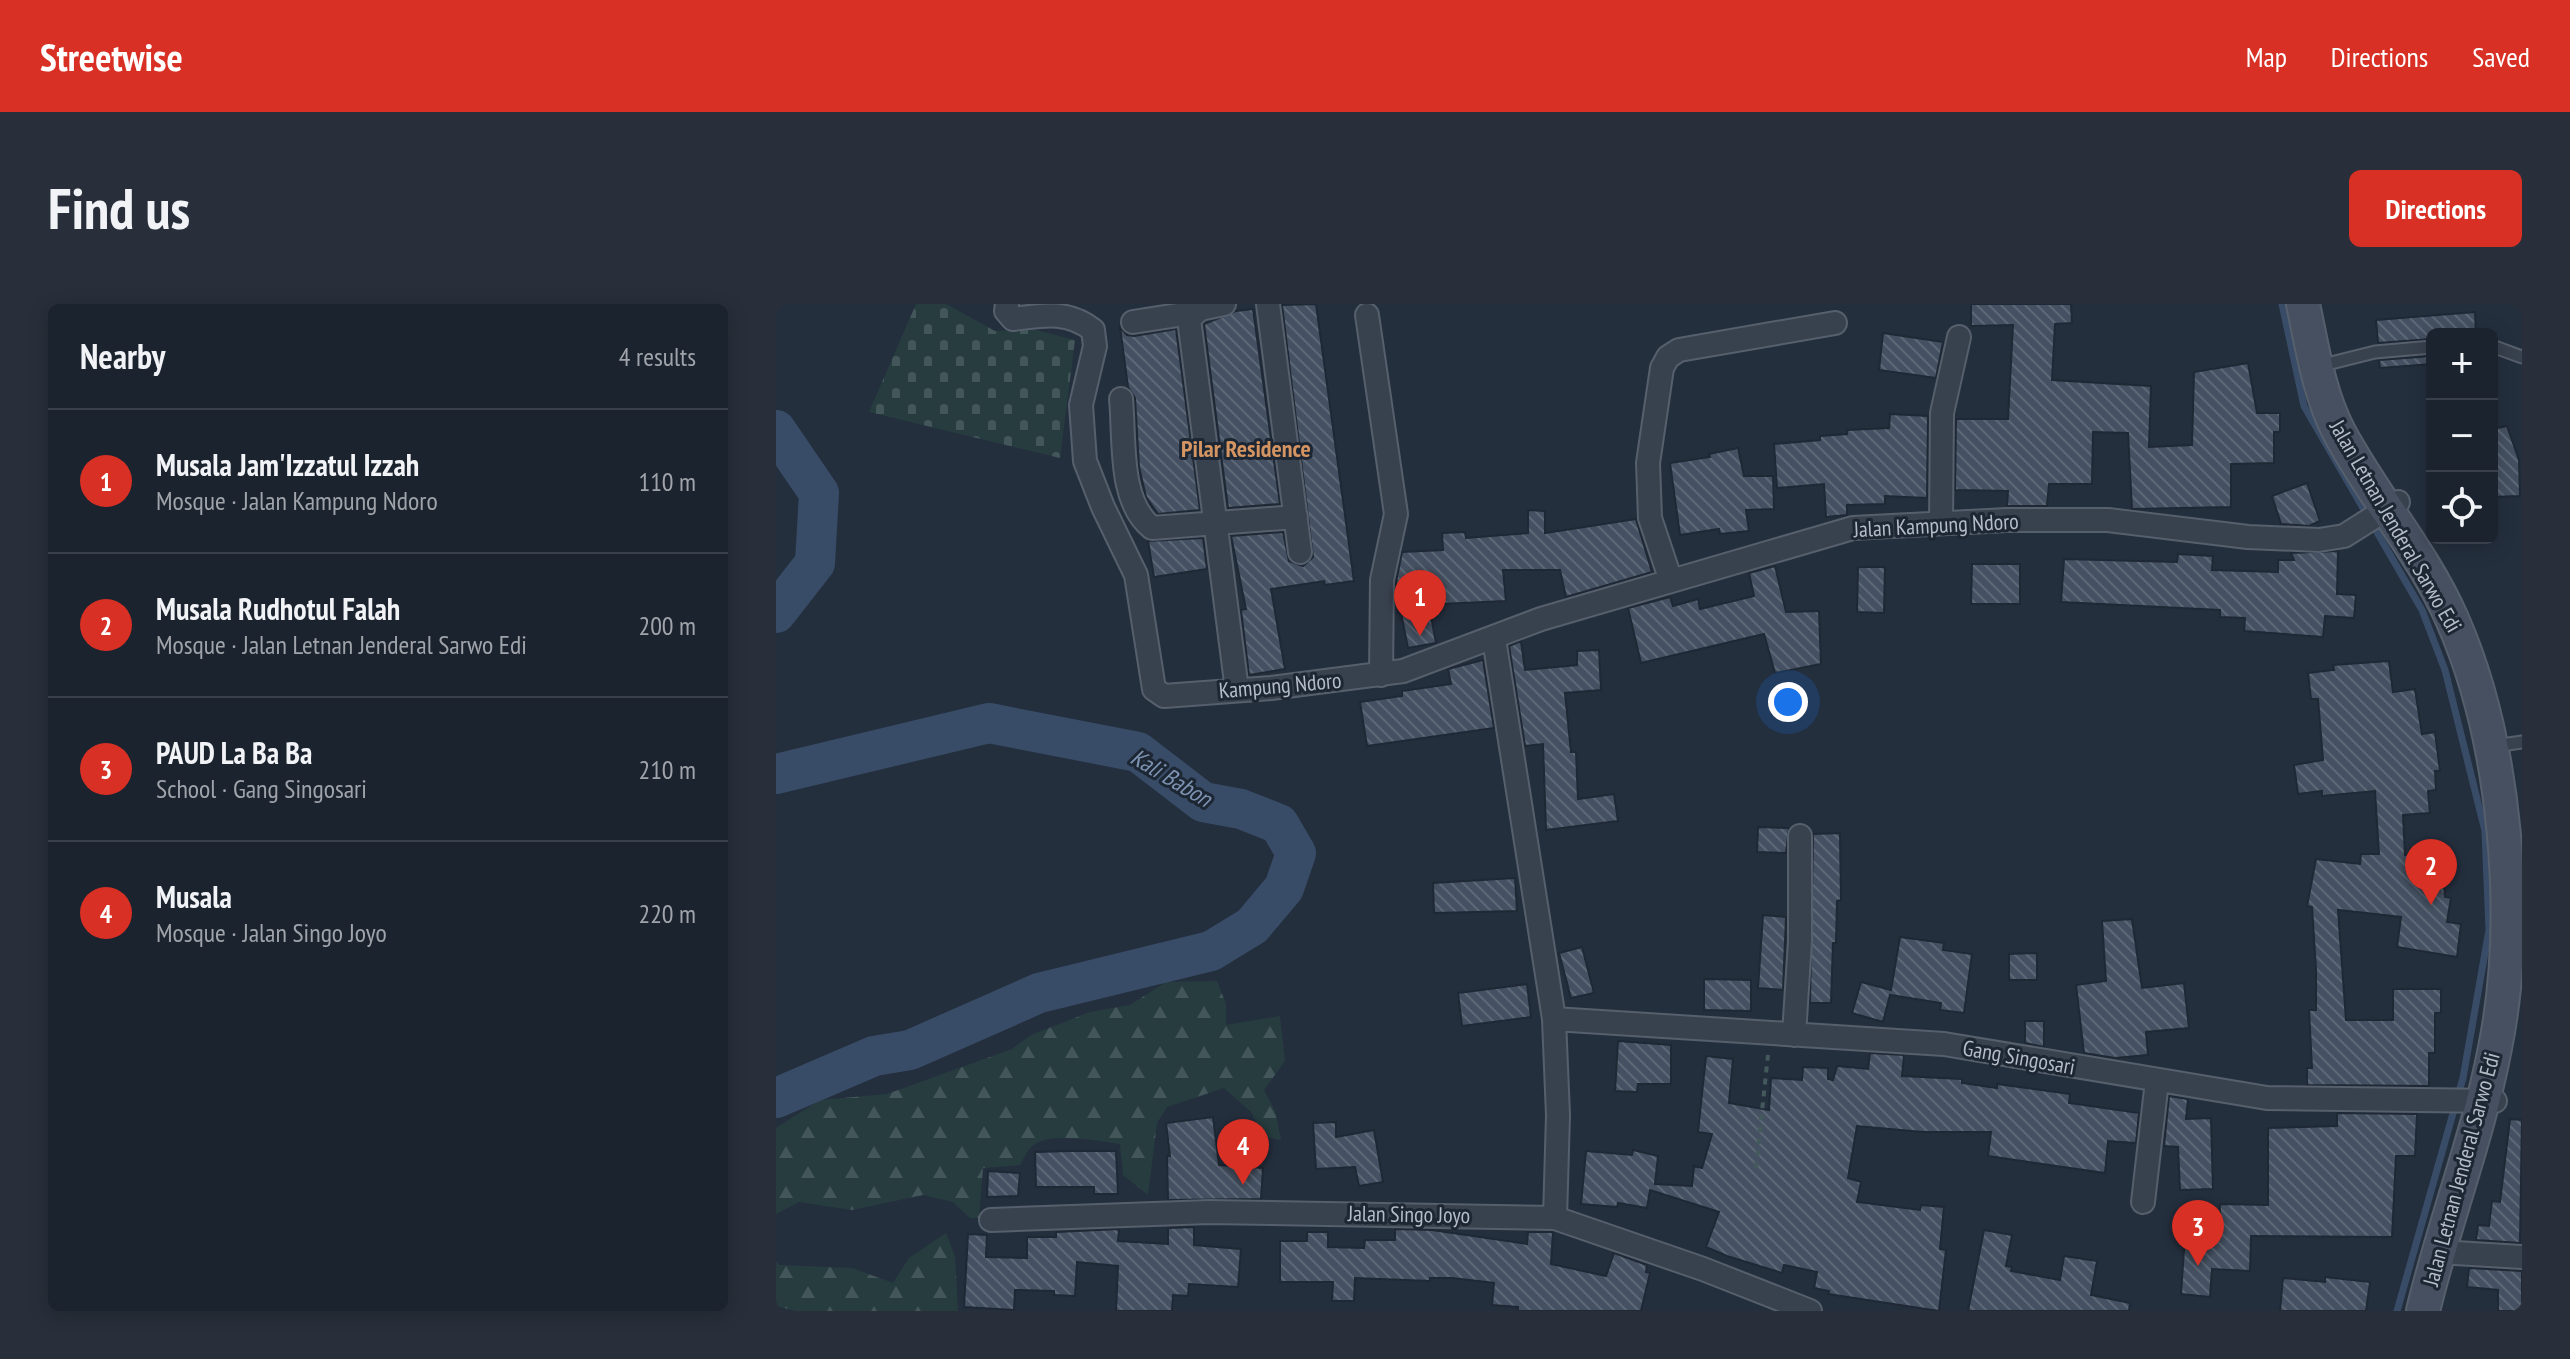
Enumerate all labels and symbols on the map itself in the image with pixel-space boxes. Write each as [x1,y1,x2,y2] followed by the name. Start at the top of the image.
[2323,414,2468,637] street label: Jalan Letnan Jenderal Sarwo Edi
[1181,433,1311,464] district label: Pilar Residence
[1852,507,2019,543] street label: Jalan Kampung Ndoro
[1394,570,1446,636] pin: 1
[1218,666,1342,704] street label: Kampung Ndoro
[1768,682,1808,722] your location
[1125,741,1219,815] water label: Kali Babon
[2405,839,2457,905] pin: 2
[1961,1033,2077,1081] street label: Gang Singosari
[2416,1049,2506,1290] street label: Jalan Letnan Jenderal Sarwo Edi
[1217,1119,1269,1185] pin: 4
[1347,1199,1470,1229] street label: Jalan Singo Joyo
[2172,1200,2224,1266] pin: 3

